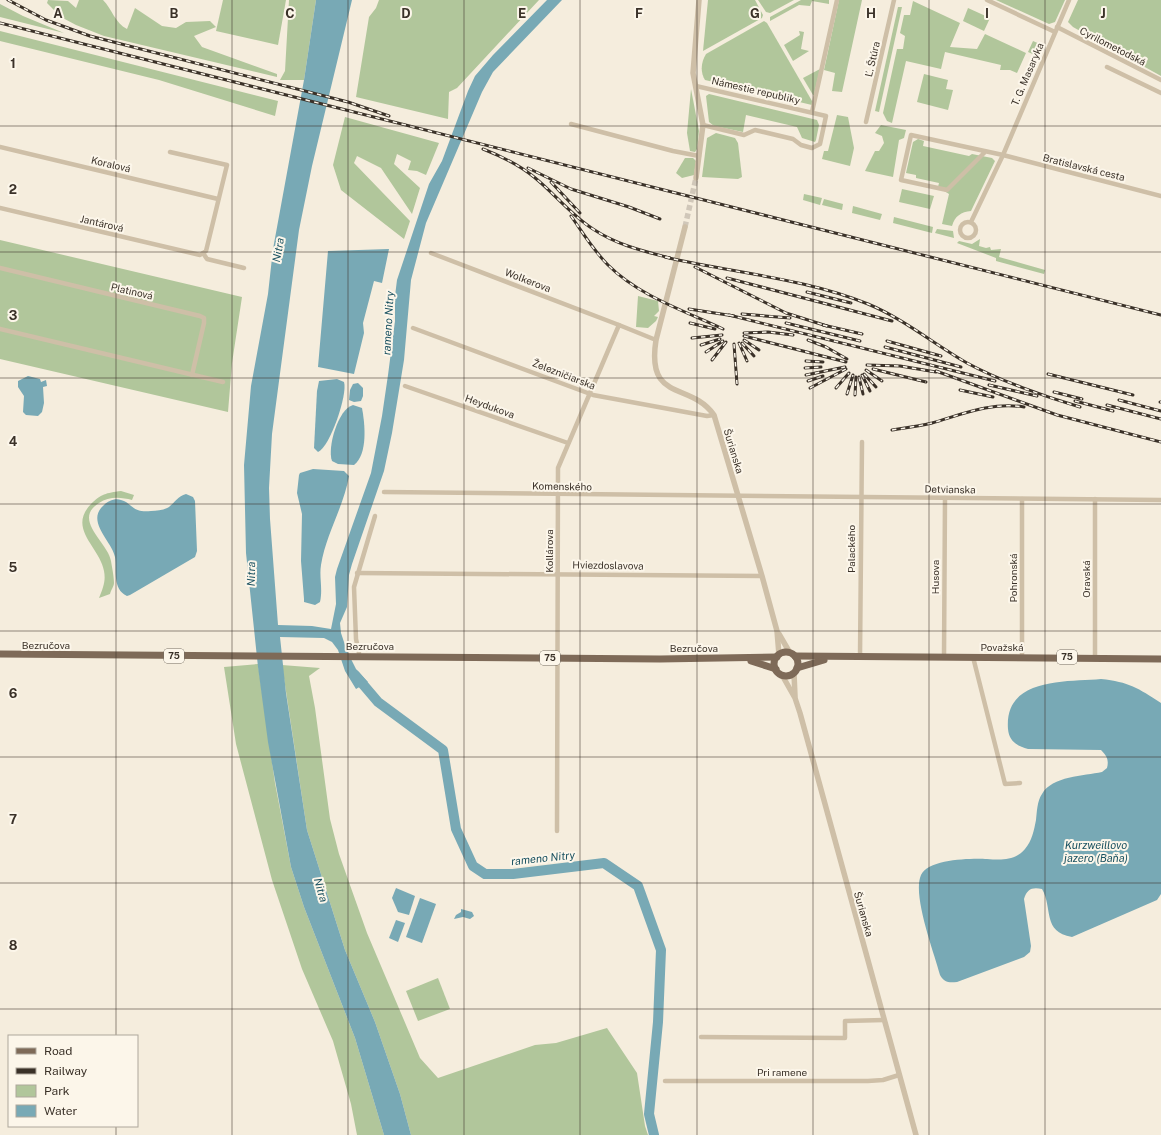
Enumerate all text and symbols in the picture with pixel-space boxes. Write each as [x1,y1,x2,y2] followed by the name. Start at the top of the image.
[53,6,63,21] text: A
[170,6,179,21] text: B
[285,6,295,21] text: C
[401,6,411,21] text: D
[518,6,526,21] text: E
[635,6,643,21] text: F
[750,6,760,21] text: G
[866,6,876,21] text: H
[985,6,989,21] text: I
[1100,6,1106,21] text: J
[1078,24,1148,68] street label: Cyrilometodská
[862,40,882,78] street label: Ľ. Štúra
[1008,41,1046,107] street label: T. G. Masaryka
[10,56,16,71] text: 1
[711,74,802,106] street label: Námestie republiky
[1042,151,1126,183] street label: Bratislavská cesta
[90,154,132,174] street label: Koralová
[9,182,17,197] text: 2
[79,212,125,234] street label: Jantárová
[270,237,286,263] water label: Nitra
[503,266,553,294] street label: Wolkerova
[110,280,154,302] street label: Platinová
[380,290,396,355] water label: rameno Nitry
[9,308,18,323] text: 3
[531,356,597,392] street label: Železničiarska
[464,392,516,420] street label: Heydukova
[721,427,747,475] street label: Šurianska
[9,434,18,449] text: 4
[532,479,592,493] street label: Komenského
[924,483,976,495] street label: Detvianska
[845,525,857,573] street label: Palackého
[543,529,555,573] street label: Kollárova
[1007,554,1019,602] street label: Pohronská
[572,558,644,572] street label: Hviezdoslavova
[9,560,18,575] text: 5
[929,560,941,594] street label: Husova
[1080,560,1092,598] street label: Oravská
[245,561,257,586] water label: Nitra
[22,639,70,651] street label: Bezručova
[346,640,394,652] street label: Bezručova
[980,641,1024,653] street label: Považská
[670,642,718,654] street label: Bezručova
[164,649,184,663] road number: 75
[1057,650,1077,664] road number: 75
[540,651,560,665] road number: 75
[9,686,18,701] text: 6
[9,812,17,827] text: 7
[1063,839,1128,864] water label: Kurzweillovo jazero (Baňa)
[510,849,576,867] water label: rameno Nitry
[312,876,330,904] water label: Nitra
[852,890,876,938] street label: Šurianska
[9,938,18,953] text: 8
[8,1035,138,1127] legend
[44,1044,72,1058] text: Road
[44,1064,88,1078] text: Railway
[757,1066,807,1078] street label: Pri ramene
[44,1084,70,1098] text: Park
[44,1104,78,1118] text: Water

